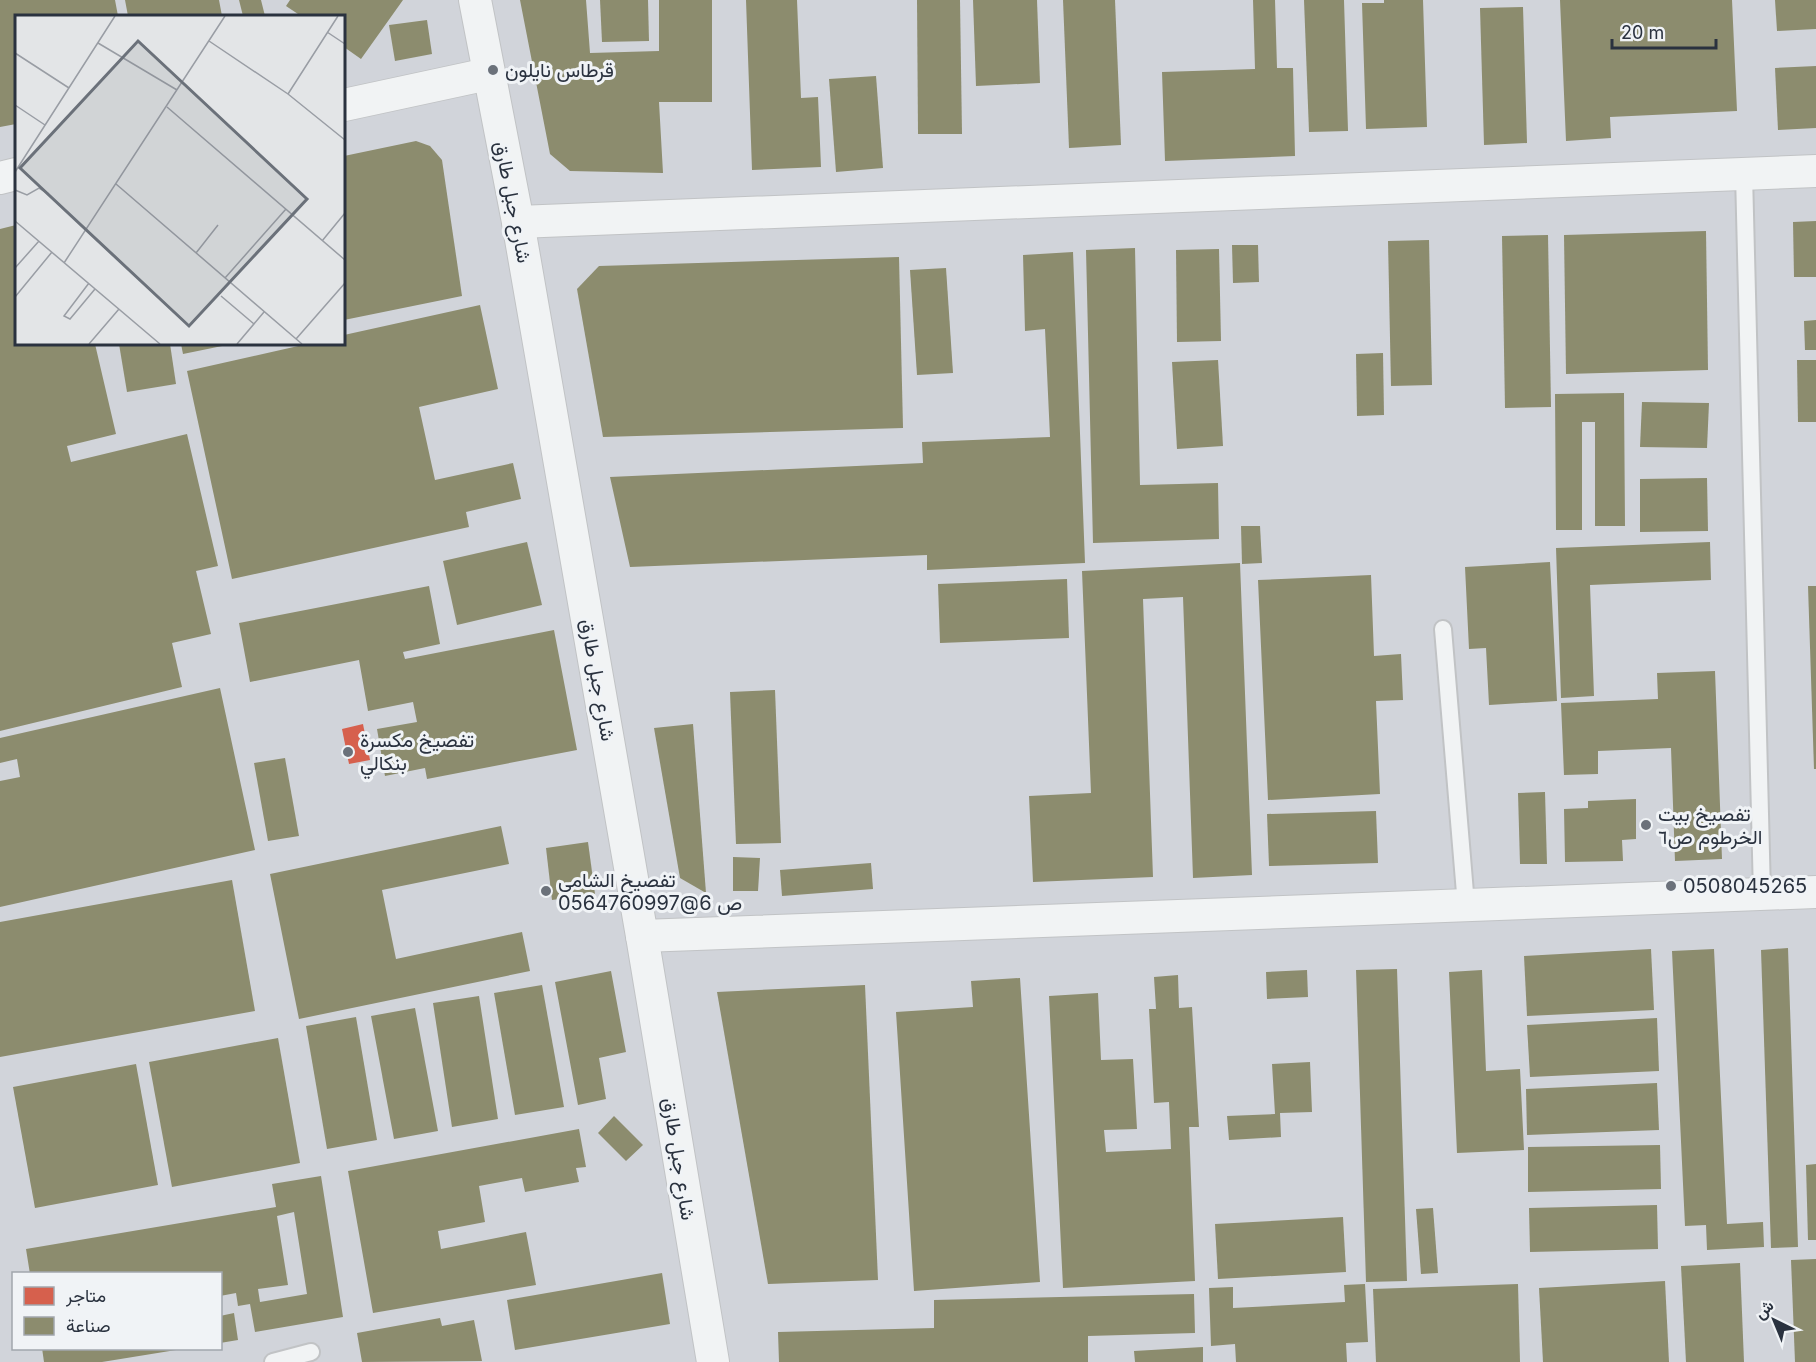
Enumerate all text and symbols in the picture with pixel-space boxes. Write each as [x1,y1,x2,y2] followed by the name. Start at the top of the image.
[1612,12,1716,50] scale bar
[15,15,345,345] inset map
[1621,22,1664,43] text: 20 m
[505,58,614,83] place label: قرطاس نايلون
[486,63,500,77] marker: قرطاس نايلون
[487,139,537,265] street label: شارع جبل طارق
[573,617,621,743] street label: شارع جبل طارق
[360,728,474,780] place label: تفصيخ مكسرة بنكالي
[341,745,355,759] marker: تفصيخ مكسرة بنكالي
[1658,802,1762,850] place label: تفصيخ بيت الخرطوم ص٦
[1639,818,1653,832] marker: تفصيخ بيت الخرطوم ص٦
[558,868,742,915] place label: تفصيخ الشامي ص 6@0564760997
[1683,874,1807,898] place label: 0508045265
[1664,879,1678,893] marker: 0508045265
[539,884,553,898] marker: تفصيخ الشامي ص 6@0564760997
[656,1096,701,1222] street label: شارع جبل طارق
[12,1272,222,1350] legend
[65,1285,106,1307] text: متاجر
[1744,1290,1804,1350] north arrow
[1750,1295,1778,1323] text: ش
[66,1315,111,1336] text: صناعة

